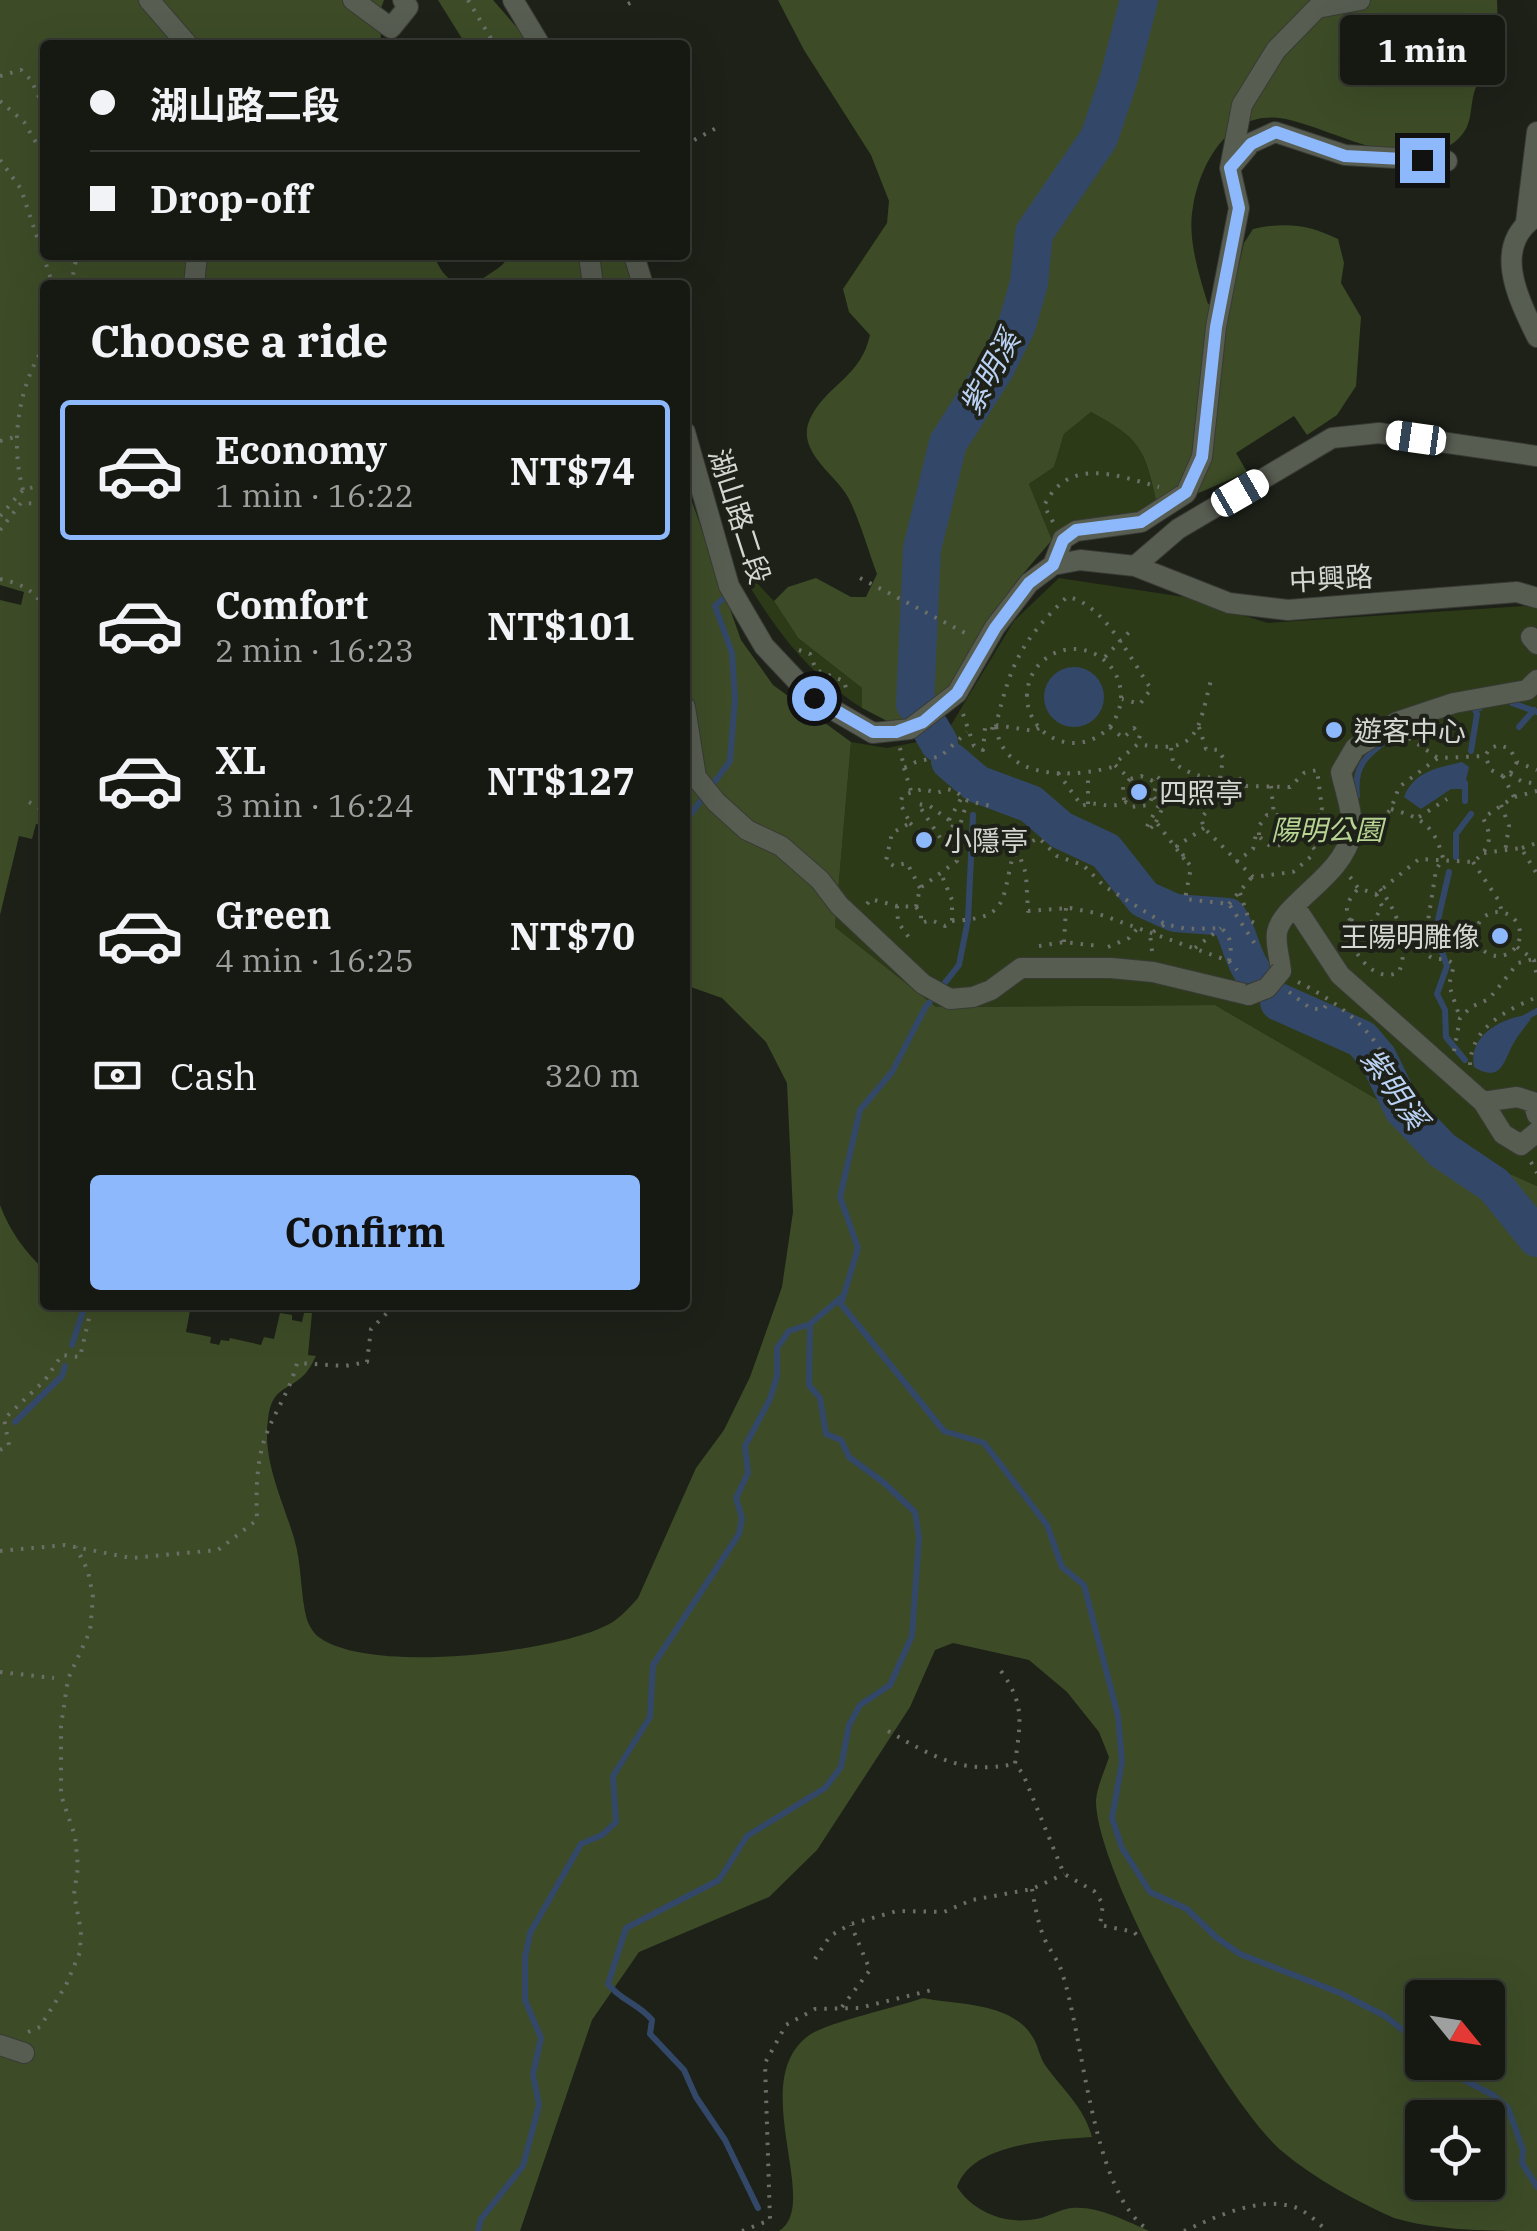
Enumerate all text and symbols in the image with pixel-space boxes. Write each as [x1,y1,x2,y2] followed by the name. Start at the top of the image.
[1340,15,1504,85] callout: 1 min
[1378,29,1467,71] text: 1 min
[150,80,340,129] text: 湖山路二段
[1400,138,1445,183] route end
[150,174,312,223] text: Drop-off
[90,311,388,369] text: Choose a ride
[950,320,1030,421] water label: 紫明溪
[1384,419,1448,457] car
[95,425,185,515] icon: car
[215,425,387,474] text: Economy
[701,444,779,588] street label: 湖山路二段
[510,446,635,495] text: NT$74
[1207,465,1273,521] car
[215,474,414,516] text: 1 min · 16:22
[1288,557,1374,599] street label: 中興路
[95,580,185,670] icon: car
[215,580,368,629] text: Comfort
[487,601,635,650] text: NT$101
[215,629,414,671] text: 2 min · 16:23
[792,676,837,721] route start
[1354,712,1466,749] place label: 遊客中心
[1323,719,1345,741] marker: 遊客中心
[95,735,185,825] icon: car
[215,735,266,784] text: XL
[487,756,635,805] text: NT$127
[1159,774,1243,811] place label: 四照亭
[1128,781,1150,803] marker: 四照亭
[215,784,414,826] text: 3 min · 16:24
[1271,811,1387,848] park label: 陽明公園
[944,822,1028,859] place label: 小隱亭
[913,829,935,851] marker: 小隱亭
[95,890,185,980] icon: car
[215,890,331,939] text: Green
[510,911,635,960] text: NT$70
[1340,918,1480,955] place label: 王陽明雕像
[1489,925,1511,947] marker: 王陽明雕像
[215,939,414,981] text: 4 min · 16:25
[1353,1040,1439,1139] water label: 紫明溪
[90,1048,145,1103] icon: cash
[170,1051,257,1100] text: Cash
[544,1054,640,1096] text: 320 m
[90,1175,640,1290] button: Confirm
[1405,1980,1505,2080] north arrow
[1405,1980,1505,2200] map controls
[1405,2100,1505,2200] button: locate

